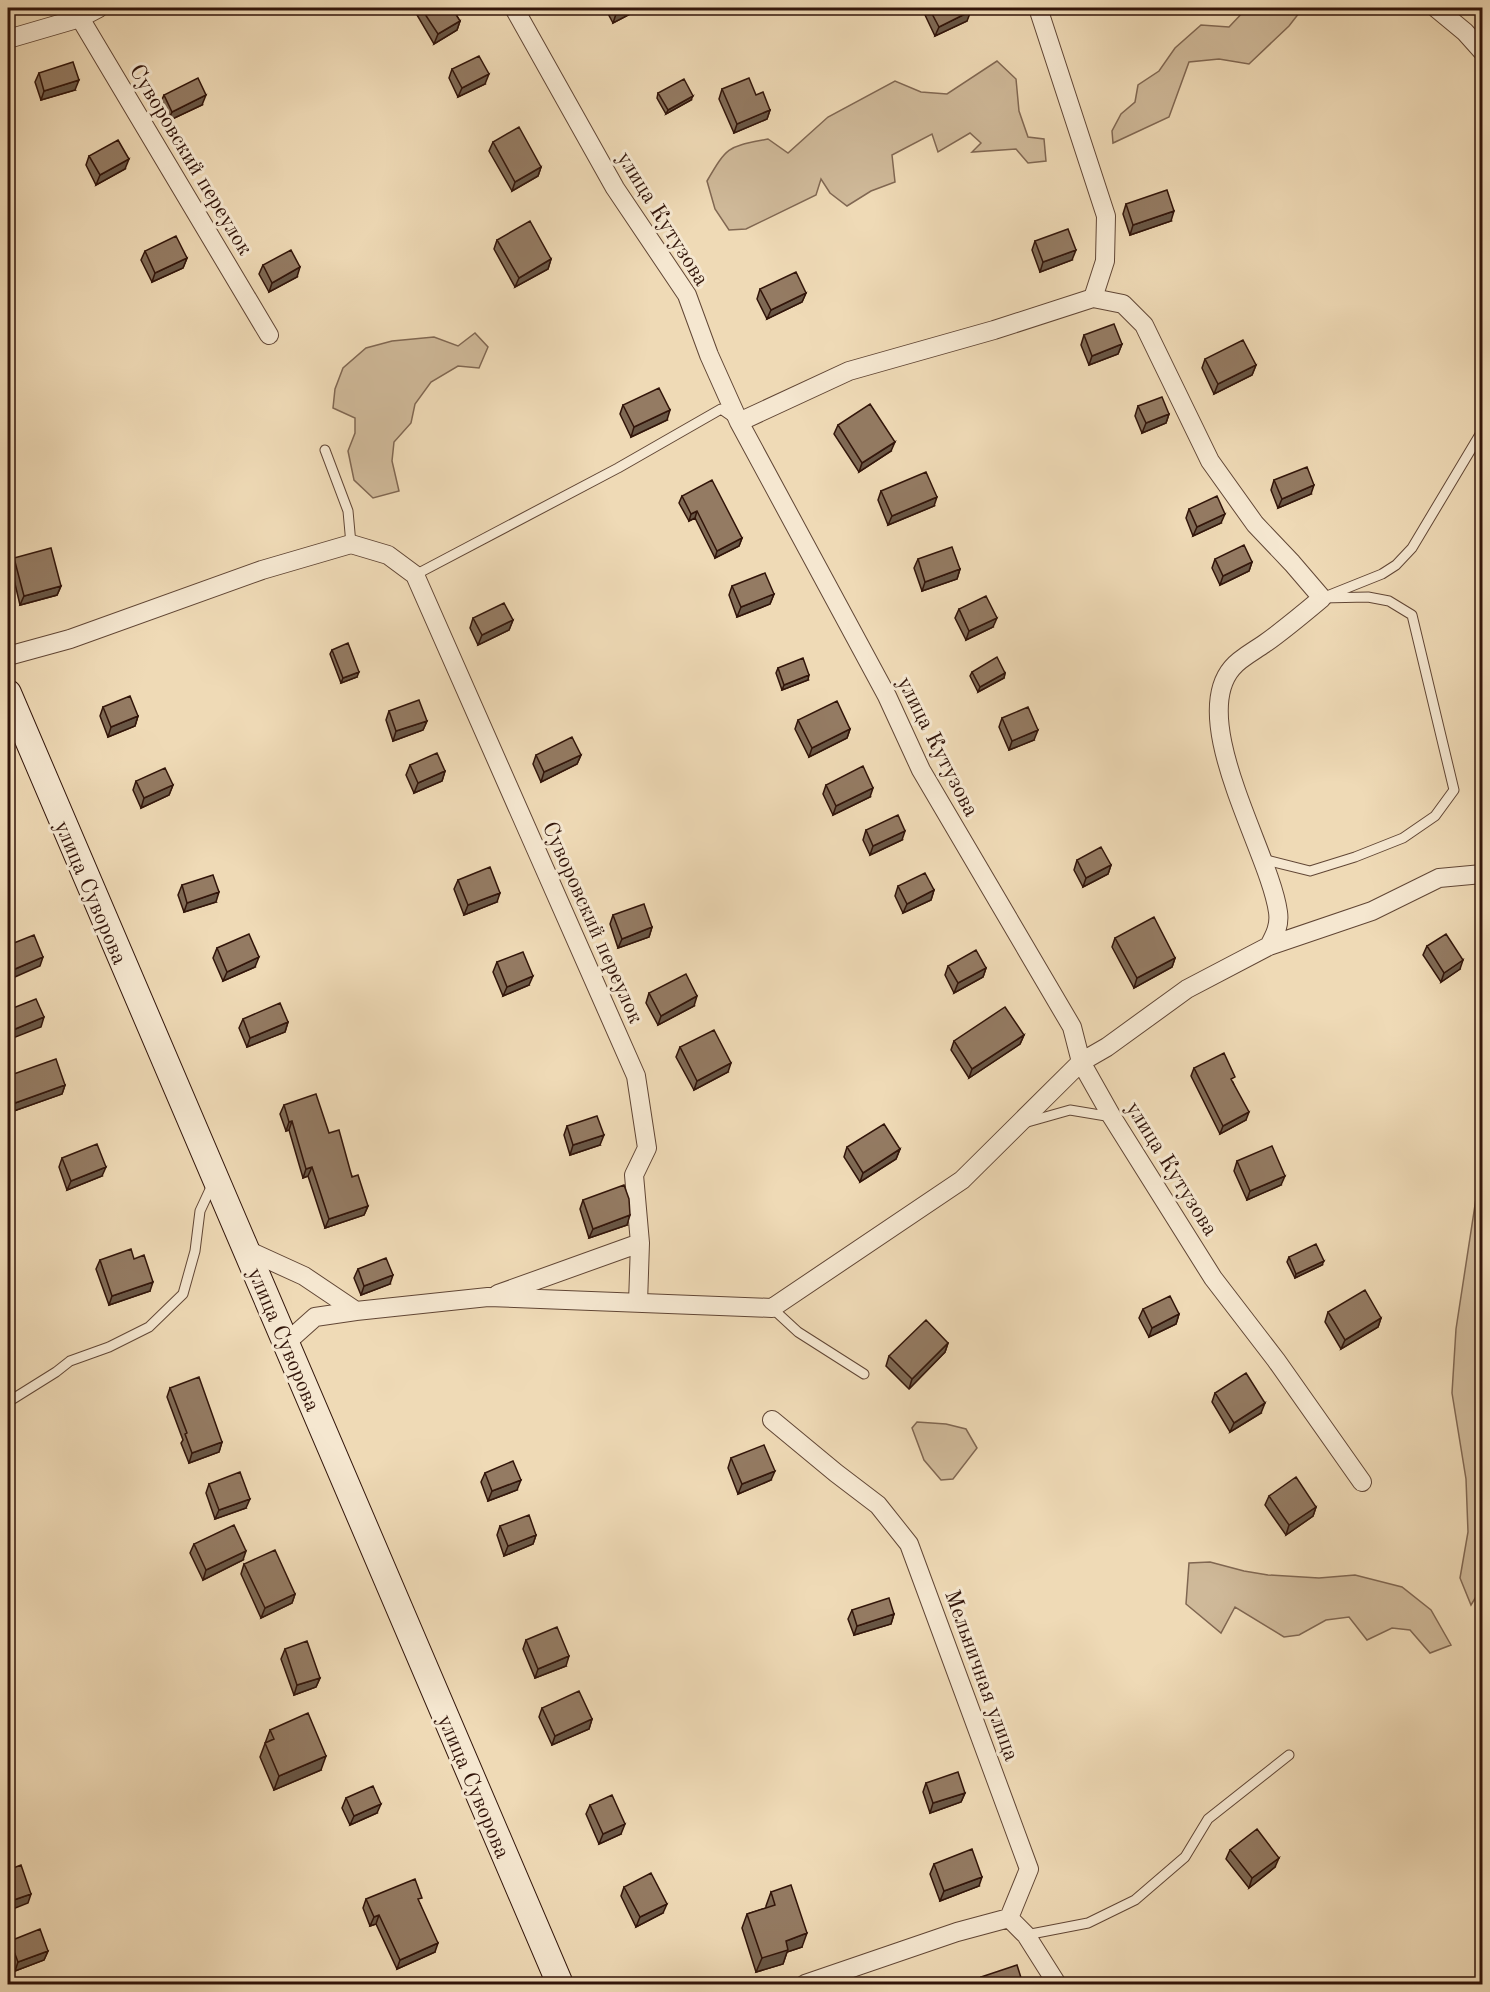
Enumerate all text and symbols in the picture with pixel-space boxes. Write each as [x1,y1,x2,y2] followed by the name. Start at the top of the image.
[125,61,256,259] street label: Суворовский переулок
[612,148,713,290] street label: улица Кутузова
[892,673,982,821] street label: улица Кутузова
[50,818,130,968] street label: улица Суворова
[538,819,647,1027] street label: Суворовский переулок
[1121,1098,1222,1240] street label: улица Кутузова
[243,1265,323,1415] street label: улица Суворова
[940,1587,1022,1764] street label: Мельничная улица
[433,1712,513,1862] street label: улица Суворова

